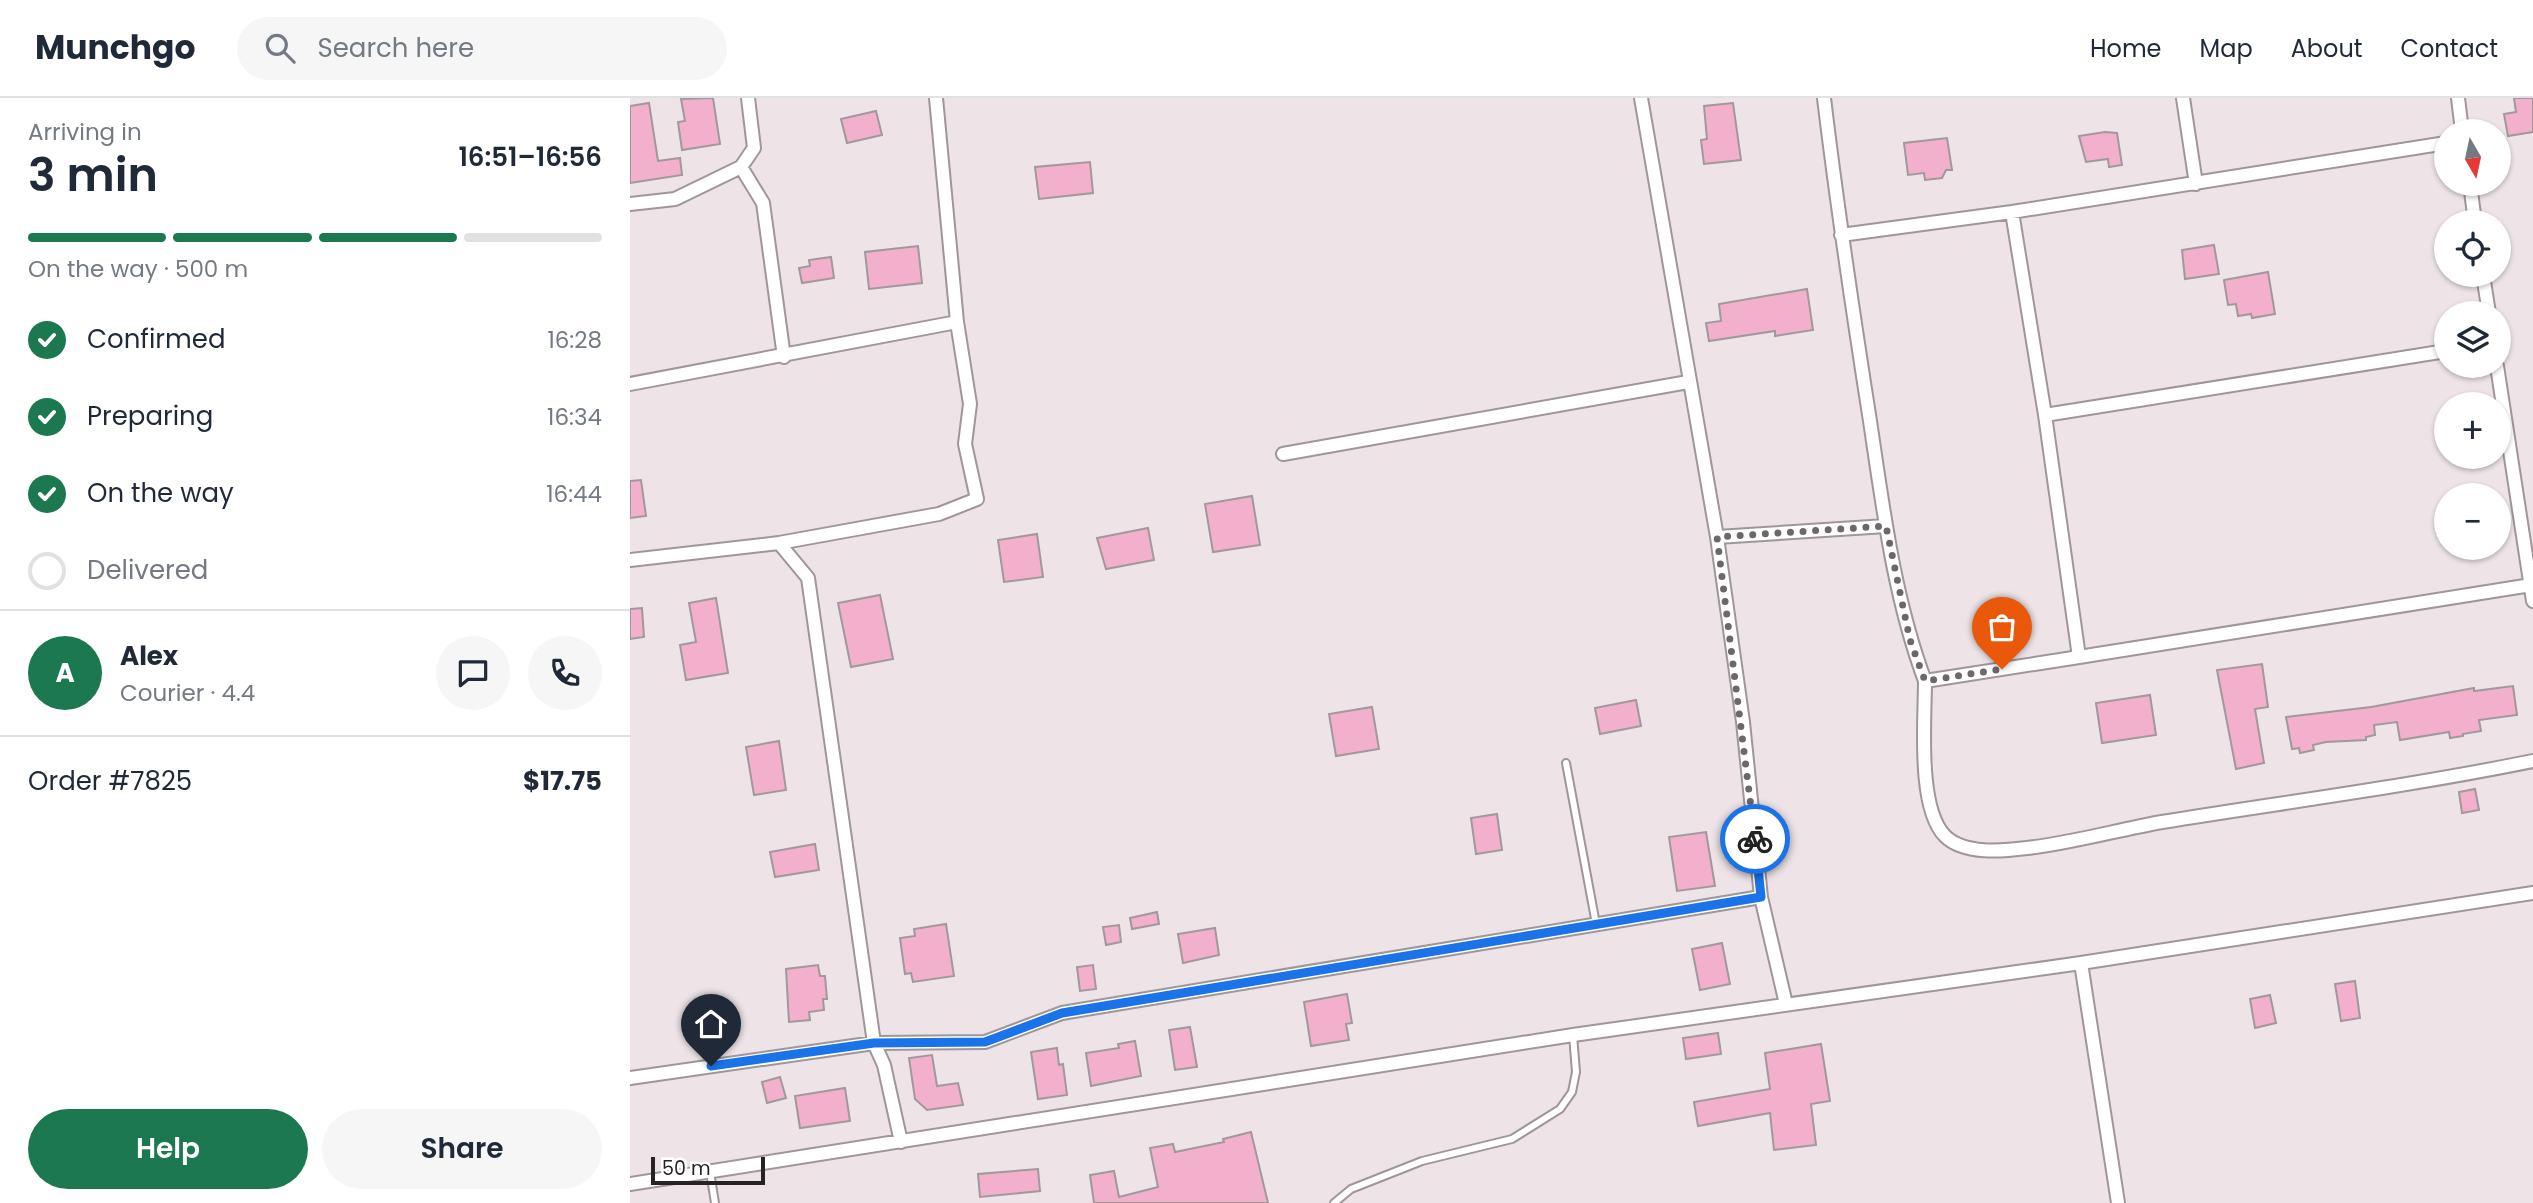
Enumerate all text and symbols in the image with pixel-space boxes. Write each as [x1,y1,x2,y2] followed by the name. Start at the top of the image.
[237,17,727,80] search box
[35,24,195,71] text: Munchgo
[261,29,299,67] icon: search
[317,30,474,66] text: Search here
[2090,32,2162,65] text: Home
[2200,32,2253,65] text: Map
[2291,32,2362,65] text: About
[2400,32,2498,65] text: Contact
[28,116,142,148] text: Arriving in
[2434,119,2511,196] north arrow
[2434,119,2511,560] map controls
[458,139,602,175] text: 16:51–16:56
[28,143,158,207] text: 3 min
[2434,210,2511,287] button: locate
[28,253,248,285] text: On the way · 500 m
[2434,301,2511,378] button: layers
[28,321,66,359] icon: check
[87,321,225,357] text: Confirmed
[547,324,602,356] text: 16:28
[2434,392,2511,469] button: +
[28,398,66,436] icon: check
[87,398,213,434] text: Preparing
[547,401,602,433] text: 16:34
[28,475,66,513] icon: check
[87,475,234,511] text: On the way
[546,478,602,510] text: 16:44
[2434,483,2511,560] button: −
[87,552,208,588] text: Delivered
[1972,597,2032,669] pin
[1983,608,2021,646] icon: bag
[436,636,510,710] button: chat
[528,636,602,710] button: phone
[120,638,178,674] text: Alex
[55,655,75,691] text: A
[120,677,255,709] text: Courier · 4.4
[28,763,192,799] text: Order #7825
[523,763,602,799] text: $17.75
[1720,804,1790,874] courier
[1736,820,1774,858] icon: bike
[681,994,741,1066] pin
[692,1005,730,1043] icon: home
[28,1109,308,1189] button: Help
[322,1109,602,1189] button: Share
[651,1154,765,1186] scale bar
[662,1155,711,1182] text: 50 m

